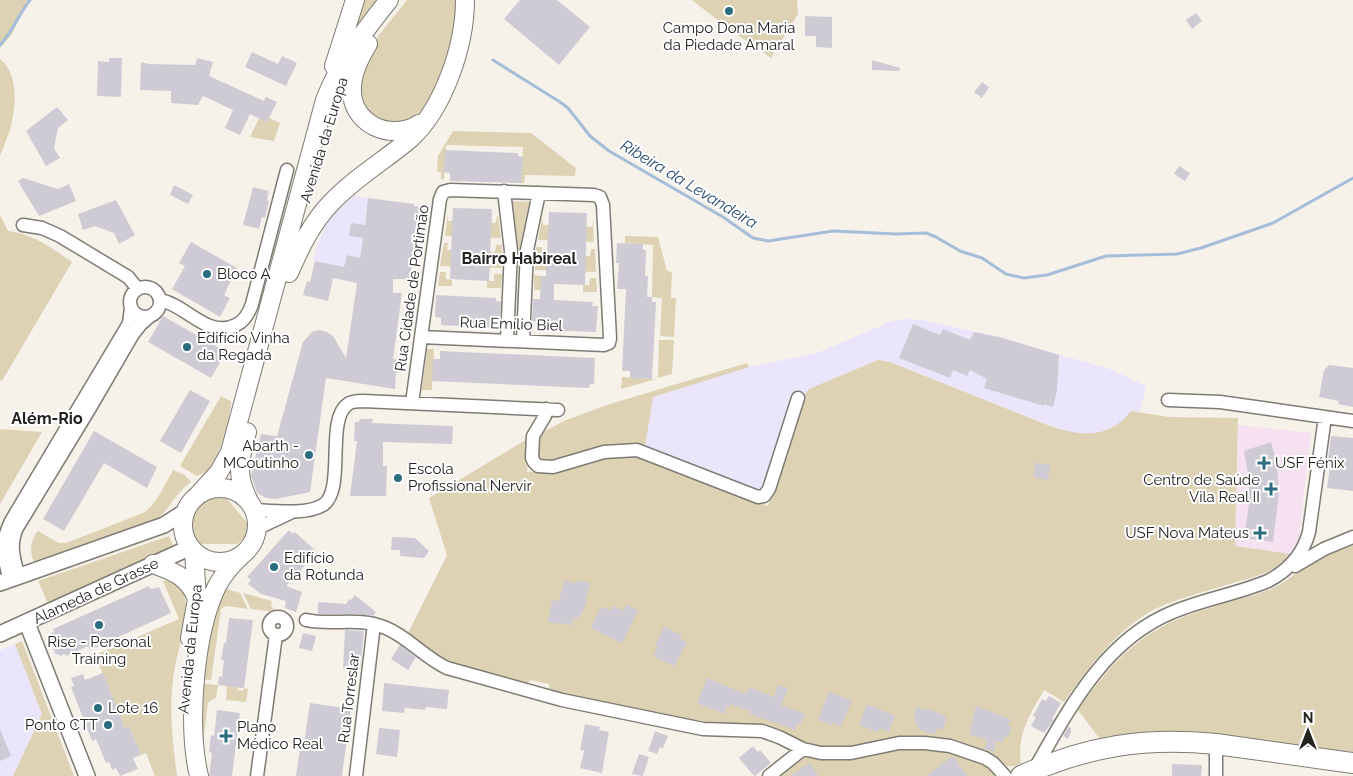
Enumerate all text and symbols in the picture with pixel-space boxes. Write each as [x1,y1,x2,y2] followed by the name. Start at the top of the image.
[723,5,735,17] marker: Campo Dona Maria da Piedade Amaral
[663,19,796,54] place label: Campo Dona Maria da Piedade Amaral
[296,75,352,205] street label: Avenida da Europa
[617,136,761,233] water label: Ribeira da Levandeira
[391,203,433,373] street label: Rua Cidade de Portimão
[461,249,577,268] district label: Bairro Habireal
[217,265,271,283] place label: Bloco A
[201,268,213,280] marker: Bloco A
[459,313,564,335] street label: Rua Emílio Biel
[197,329,290,364] place label: Edifício Vinha da Regada
[181,341,193,353] marker: Edifício Vinha da Regada
[11,409,83,428] district label: Além-Rio
[223,437,299,472] place label: Abarth - MCoutinho
[303,449,315,461] marker: Abarth - MCoutinho
[1275,454,1345,472] place label: USF Fénix
[1257,456,1271,470] marker: USF Fénix
[408,460,533,495] place label: Escola Profissional Nervir
[1143,471,1260,506] place label: Centro de Saúde Vila Real II
[392,472,404,484] marker: Escola Profissional Nervir
[1264,482,1278,496] marker: Centro de Saúde Vila Real II
[1125,524,1249,542] place label: USF Nova Mateus
[1253,526,1267,540] marker: USF Nova Mateus
[284,549,364,584] place label: Edifício da Rotunda
[31,554,161,628] street label: Alameda de Grasse
[268,561,280,573] marker: Edifício da Rotunda
[174,583,206,715] street label: Avenida da Europa
[93,619,105,631] marker: Rise - Personal Training
[47,633,152,668] place label: Rise - Personal Training
[335,651,364,744] street label: Rua Torreslar
[108,699,158,717] place label: Lote 16
[92,702,104,714] marker: Lote 16
[1283,706,1333,756] north arrow
[1303,710,1313,726] text: N
[25,716,98,734] place label: Ponto CTT
[237,718,324,753] place label: Plano Médico Real
[102,719,114,731] marker: Ponto CTT
[219,729,233,743] marker: Plano Médico Real

